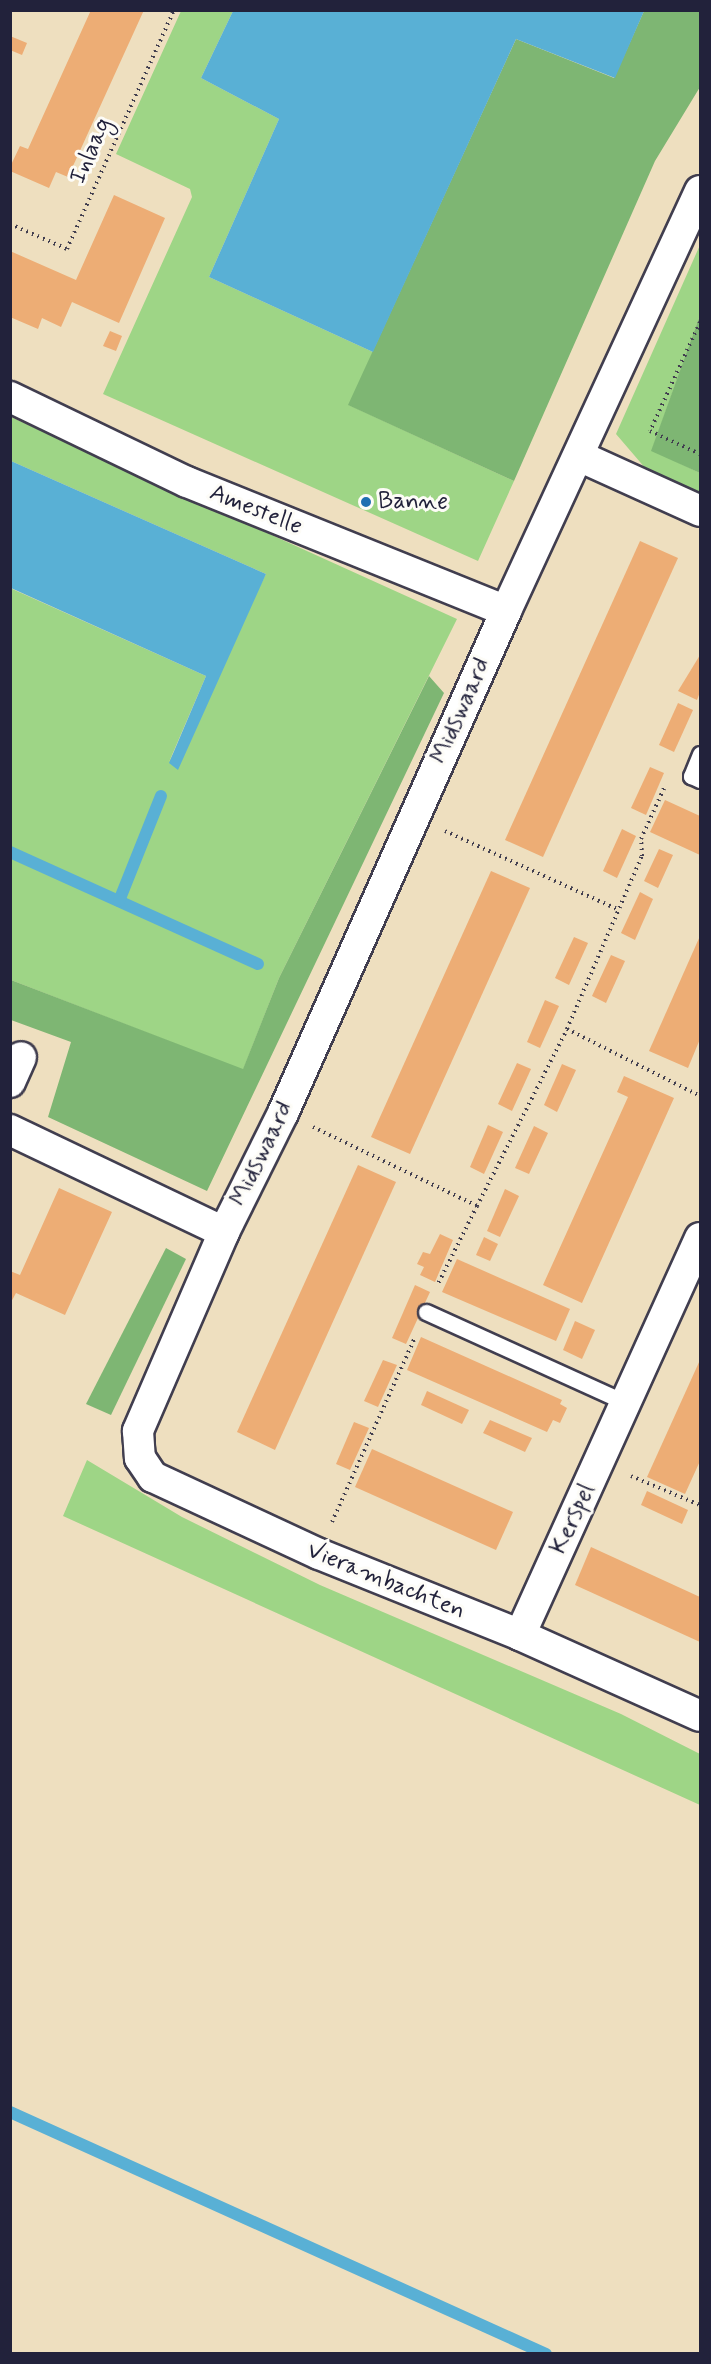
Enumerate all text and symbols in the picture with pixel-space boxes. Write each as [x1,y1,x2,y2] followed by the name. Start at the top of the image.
[64,114,118,188] street label: Inlaag
[205,478,307,542] street label: Amestelle
[378,488,448,516] place label: Banne
[359,495,373,509] marker: Banne
[425,654,497,768] street label: Midswaard
[224,1097,300,1211] street label: Midswaard
[544,1479,602,1559] street label: Kerspel
[303,1536,469,1626] street label: Vierambachten

